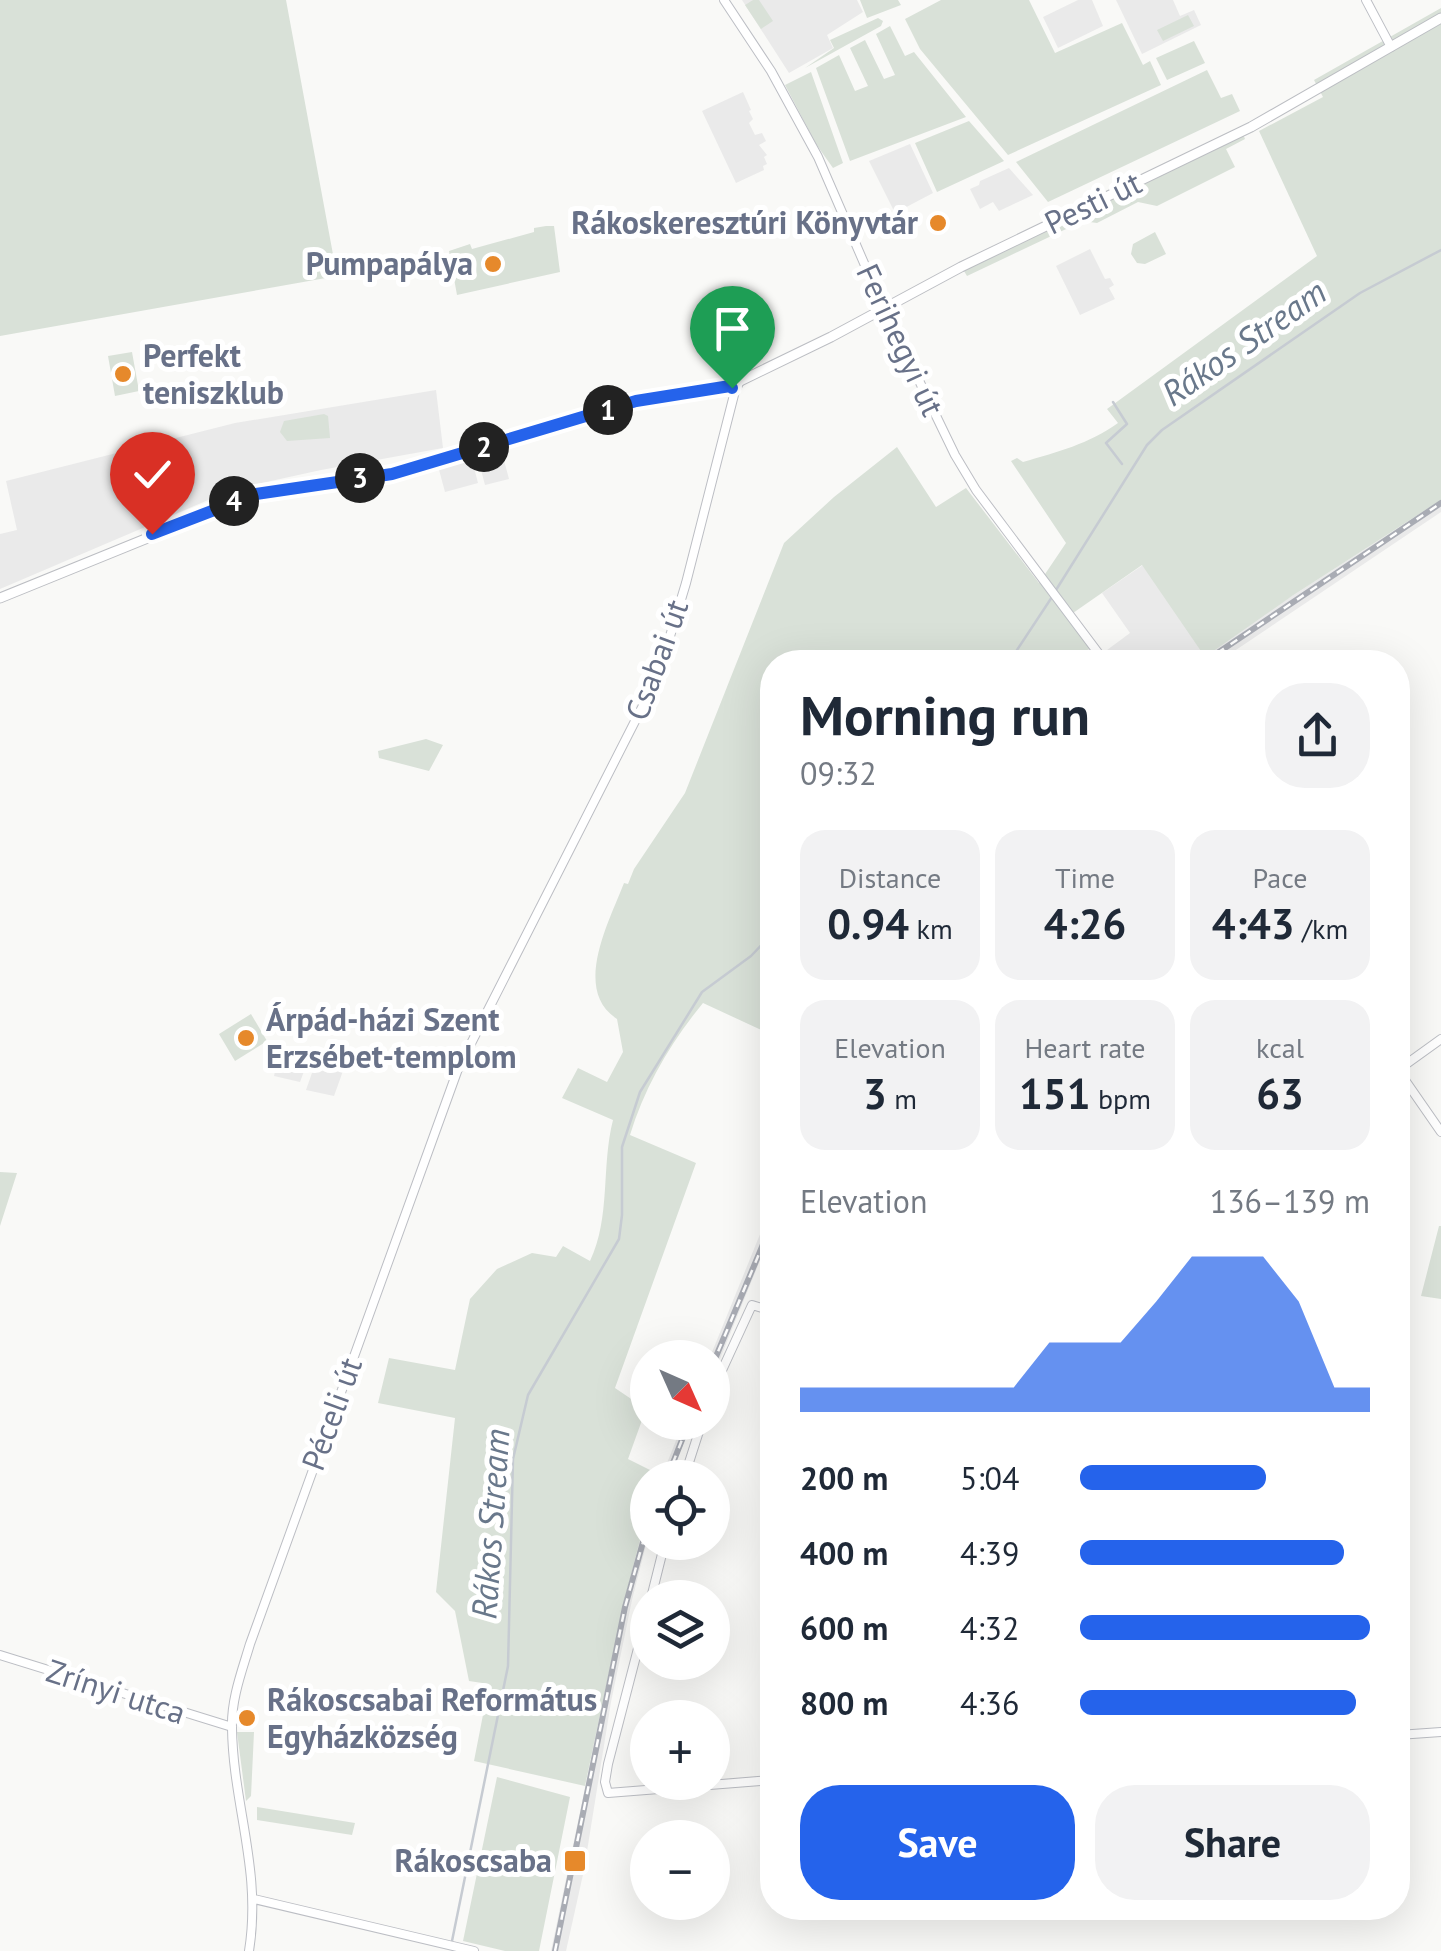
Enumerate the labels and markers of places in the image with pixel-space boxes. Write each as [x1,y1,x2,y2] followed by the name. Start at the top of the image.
[571,201,919,243] place label: Rákoskeresztúri Könyvtár
[927,212,949,234] marker: Rákoskeresztúri Könyvtár
[306,242,473,284] place label: Pumpapálya
[482,253,504,275] marker: Pumpapálya
[690,286,775,389] pin
[143,334,284,413] place label: Perfekt teniszklub
[112,363,134,385] marker: Perfekt teniszklub
[583,385,633,435] pin: 1
[459,422,509,472] pin: 2
[110,432,195,535] pin
[335,453,385,503] pin: 3
[209,476,259,526] pin: 4
[266,998,517,1077] place label: Árpád-házi Szent Erzsébet-templom
[235,1027,257,1049] marker: Árpád-házi Szent Erzsébet-templom
[267,1678,597,1757] place label: Rákoscsabai Református Egyházközség
[236,1707,258,1729] marker: Rákoscsabai Református Egyházközség
[395,1839,552,1881] place label: Rákoscsaba
[562,1848,588,1874] marker: Rákoscsaba

